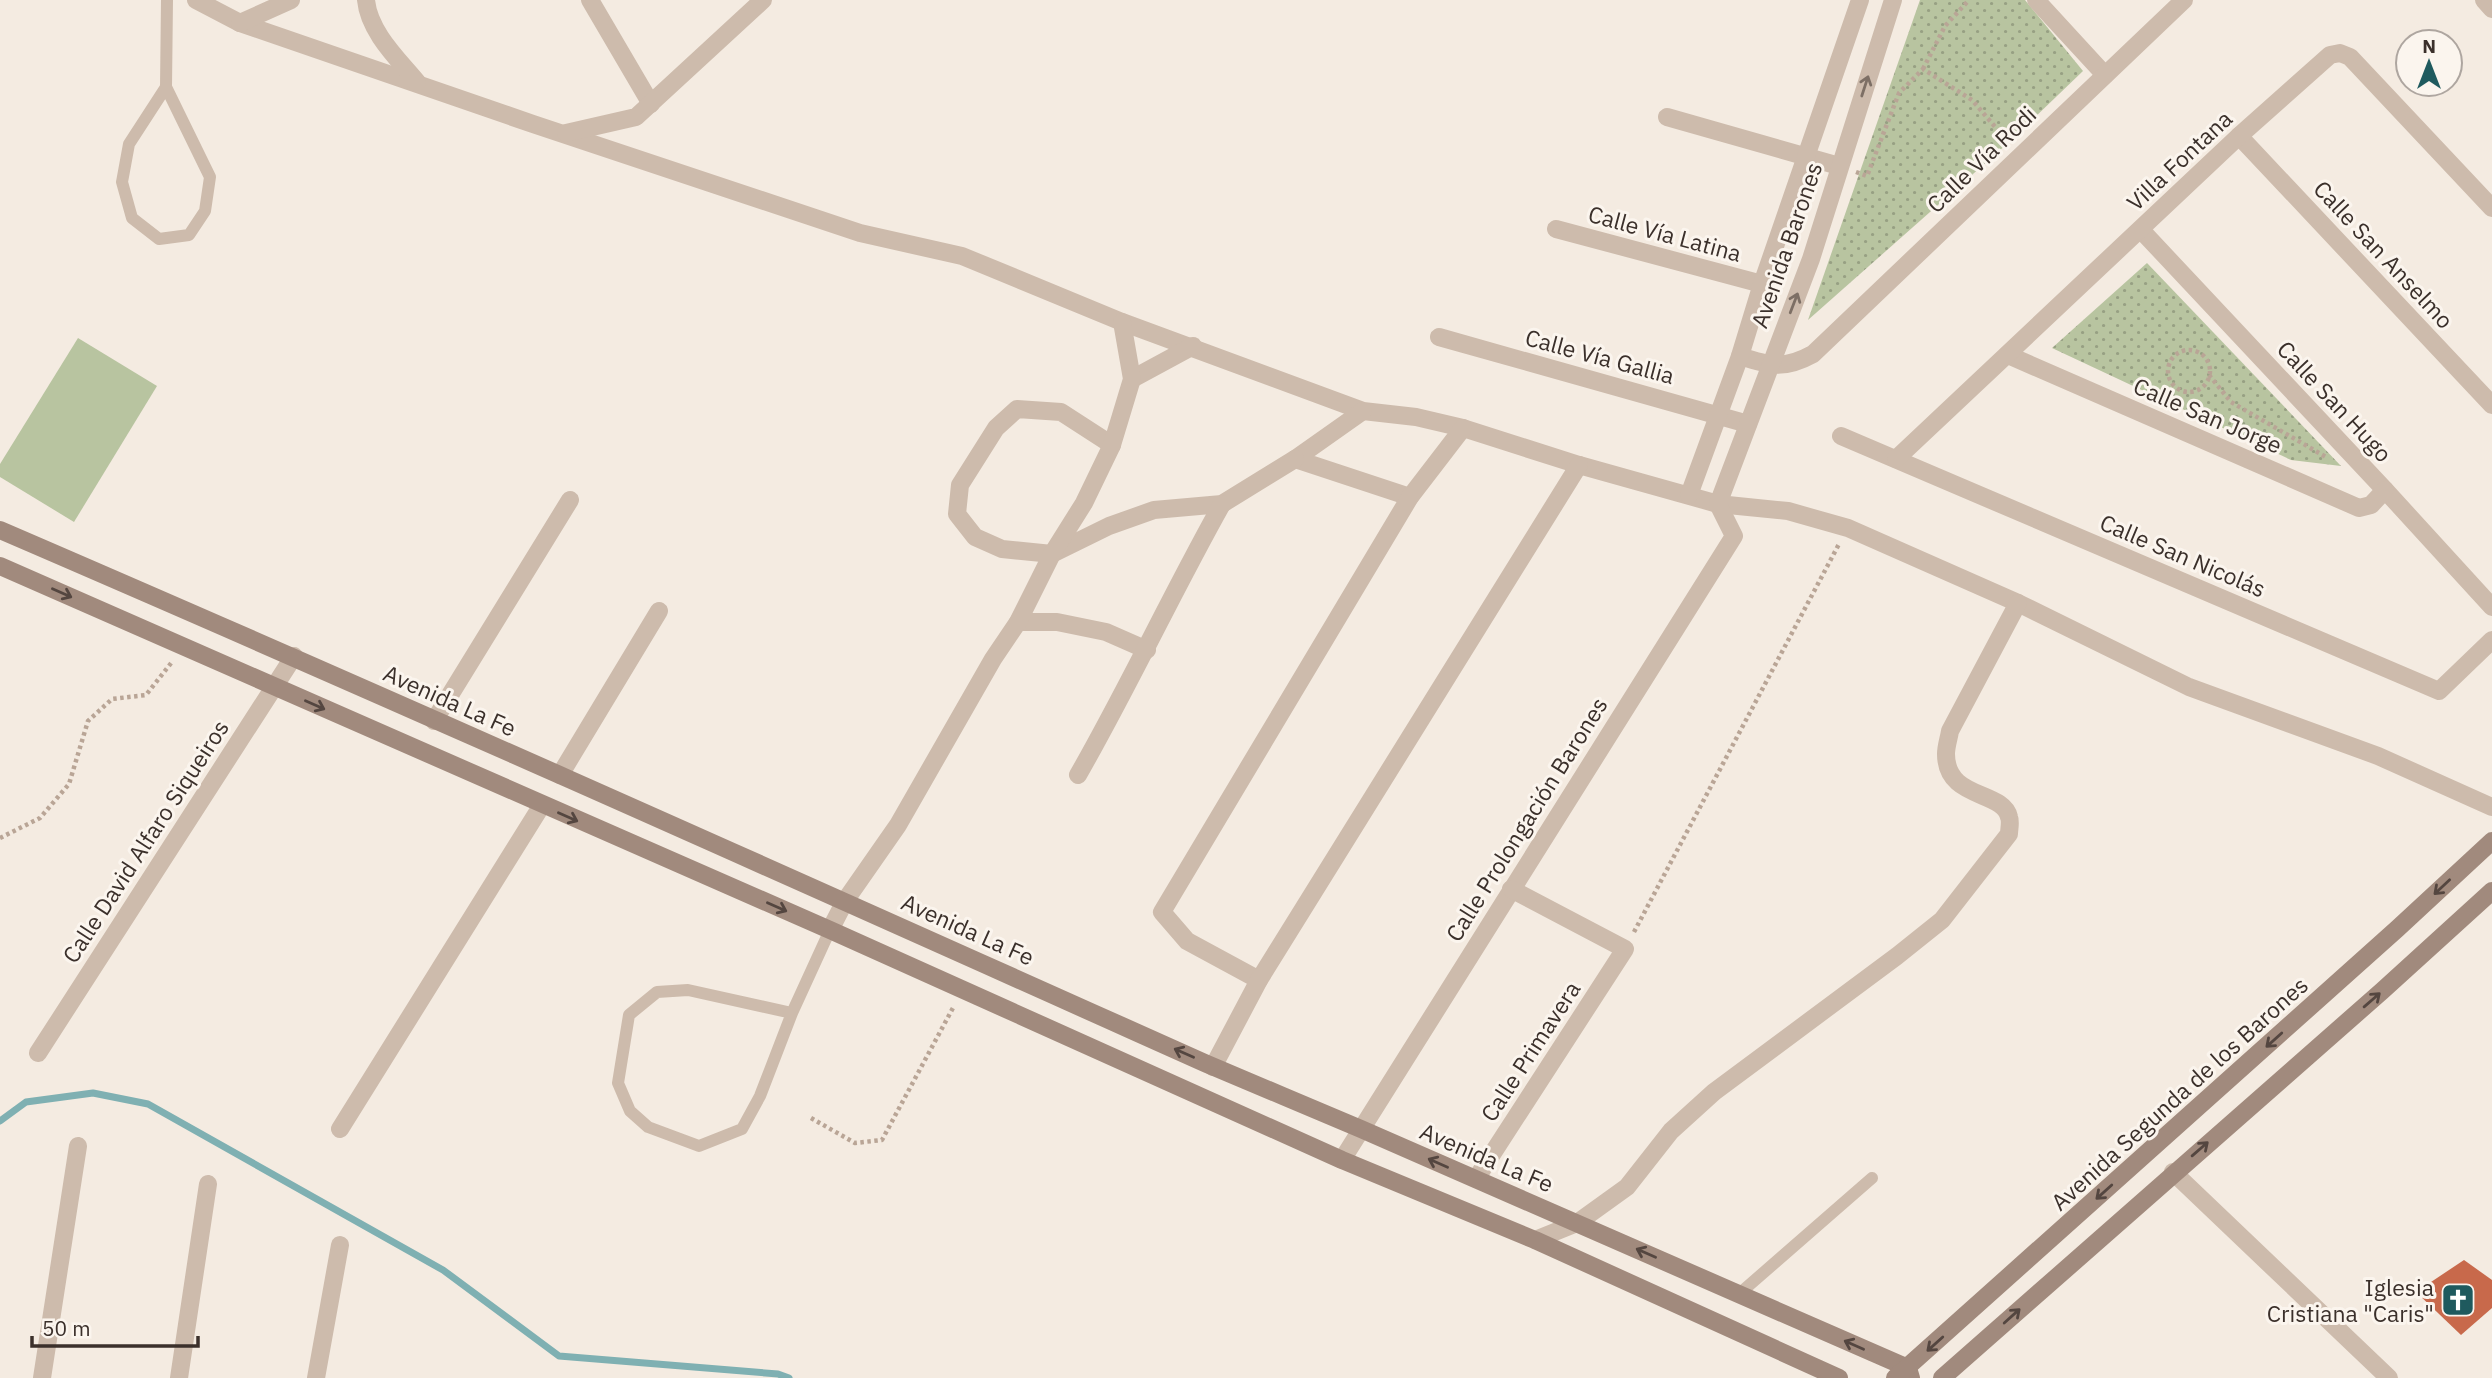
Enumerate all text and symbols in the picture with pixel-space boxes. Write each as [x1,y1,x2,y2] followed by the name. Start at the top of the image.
[2394,28,2464,98] north arrow
[2422,34,2436,58] text: N
[1860,76,1872,98] one-way arrow
[1920,99,2042,219] street label: Calle Vía Rodi
[2120,103,2238,217] street label: Villa Fontana
[1744,158,1828,332] street label: Avenida Barones
[2308,174,2460,334] street label: Calle San Anselmo
[1585,198,1745,268] street label: Calle Vía Latina
[1789,292,1801,314] one-way arrow
[1522,322,1678,390] street label: Calle Vía Gallia
[2271,334,2399,468] street label: Calle San Hugo
[2129,370,2287,460] street label: Calle San Jorge
[2096,507,2270,603] street label: Calle San Nicolás
[51,587,73,600] one-way arrow
[379,657,521,743] street label: Avenida La Fe
[1438,691,1614,947] street label: Calle Prolongación Barones
[304,699,326,712] one-way arrow
[55,714,235,968] street label: Calle David Alfaro Siqueiros
[557,811,578,824] one-way arrow
[2434,879,2451,896] one-way arrow
[897,886,1039,972] street label: Avenida La Fe
[766,902,787,915] one-way arrow
[2044,970,2314,1216] street label: Avenida Segunda de los Barones
[1473,975,1587,1127] street label: Calle Primavera
[2362,992,2380,1008] one-way arrow
[2265,1032,2283,1048] one-way arrow
[1173,1046,1195,1059] one-way arrow
[1416,1115,1558,1199] street label: Avenida La Fe
[2191,1141,2209,1157] one-way arrow
[1427,1156,1449,1169] one-way arrow
[2096,1184,2114,1200] one-way arrow
[1636,1246,1657,1259] one-way arrow
[2267,1272,2434,1328] place label: Iglesia Cristiana "Caris"
[2439,1281,2477,1319] church icon: Iglesia Cristiana "Caris"
[32,1304,198,1348] scale bar
[2002,1309,2020,1325] one-way arrow
[42,1314,91,1342] text: 50 m
[1926,1336,1944,1352] one-way arrow
[1844,1338,1866,1351] one-way arrow

